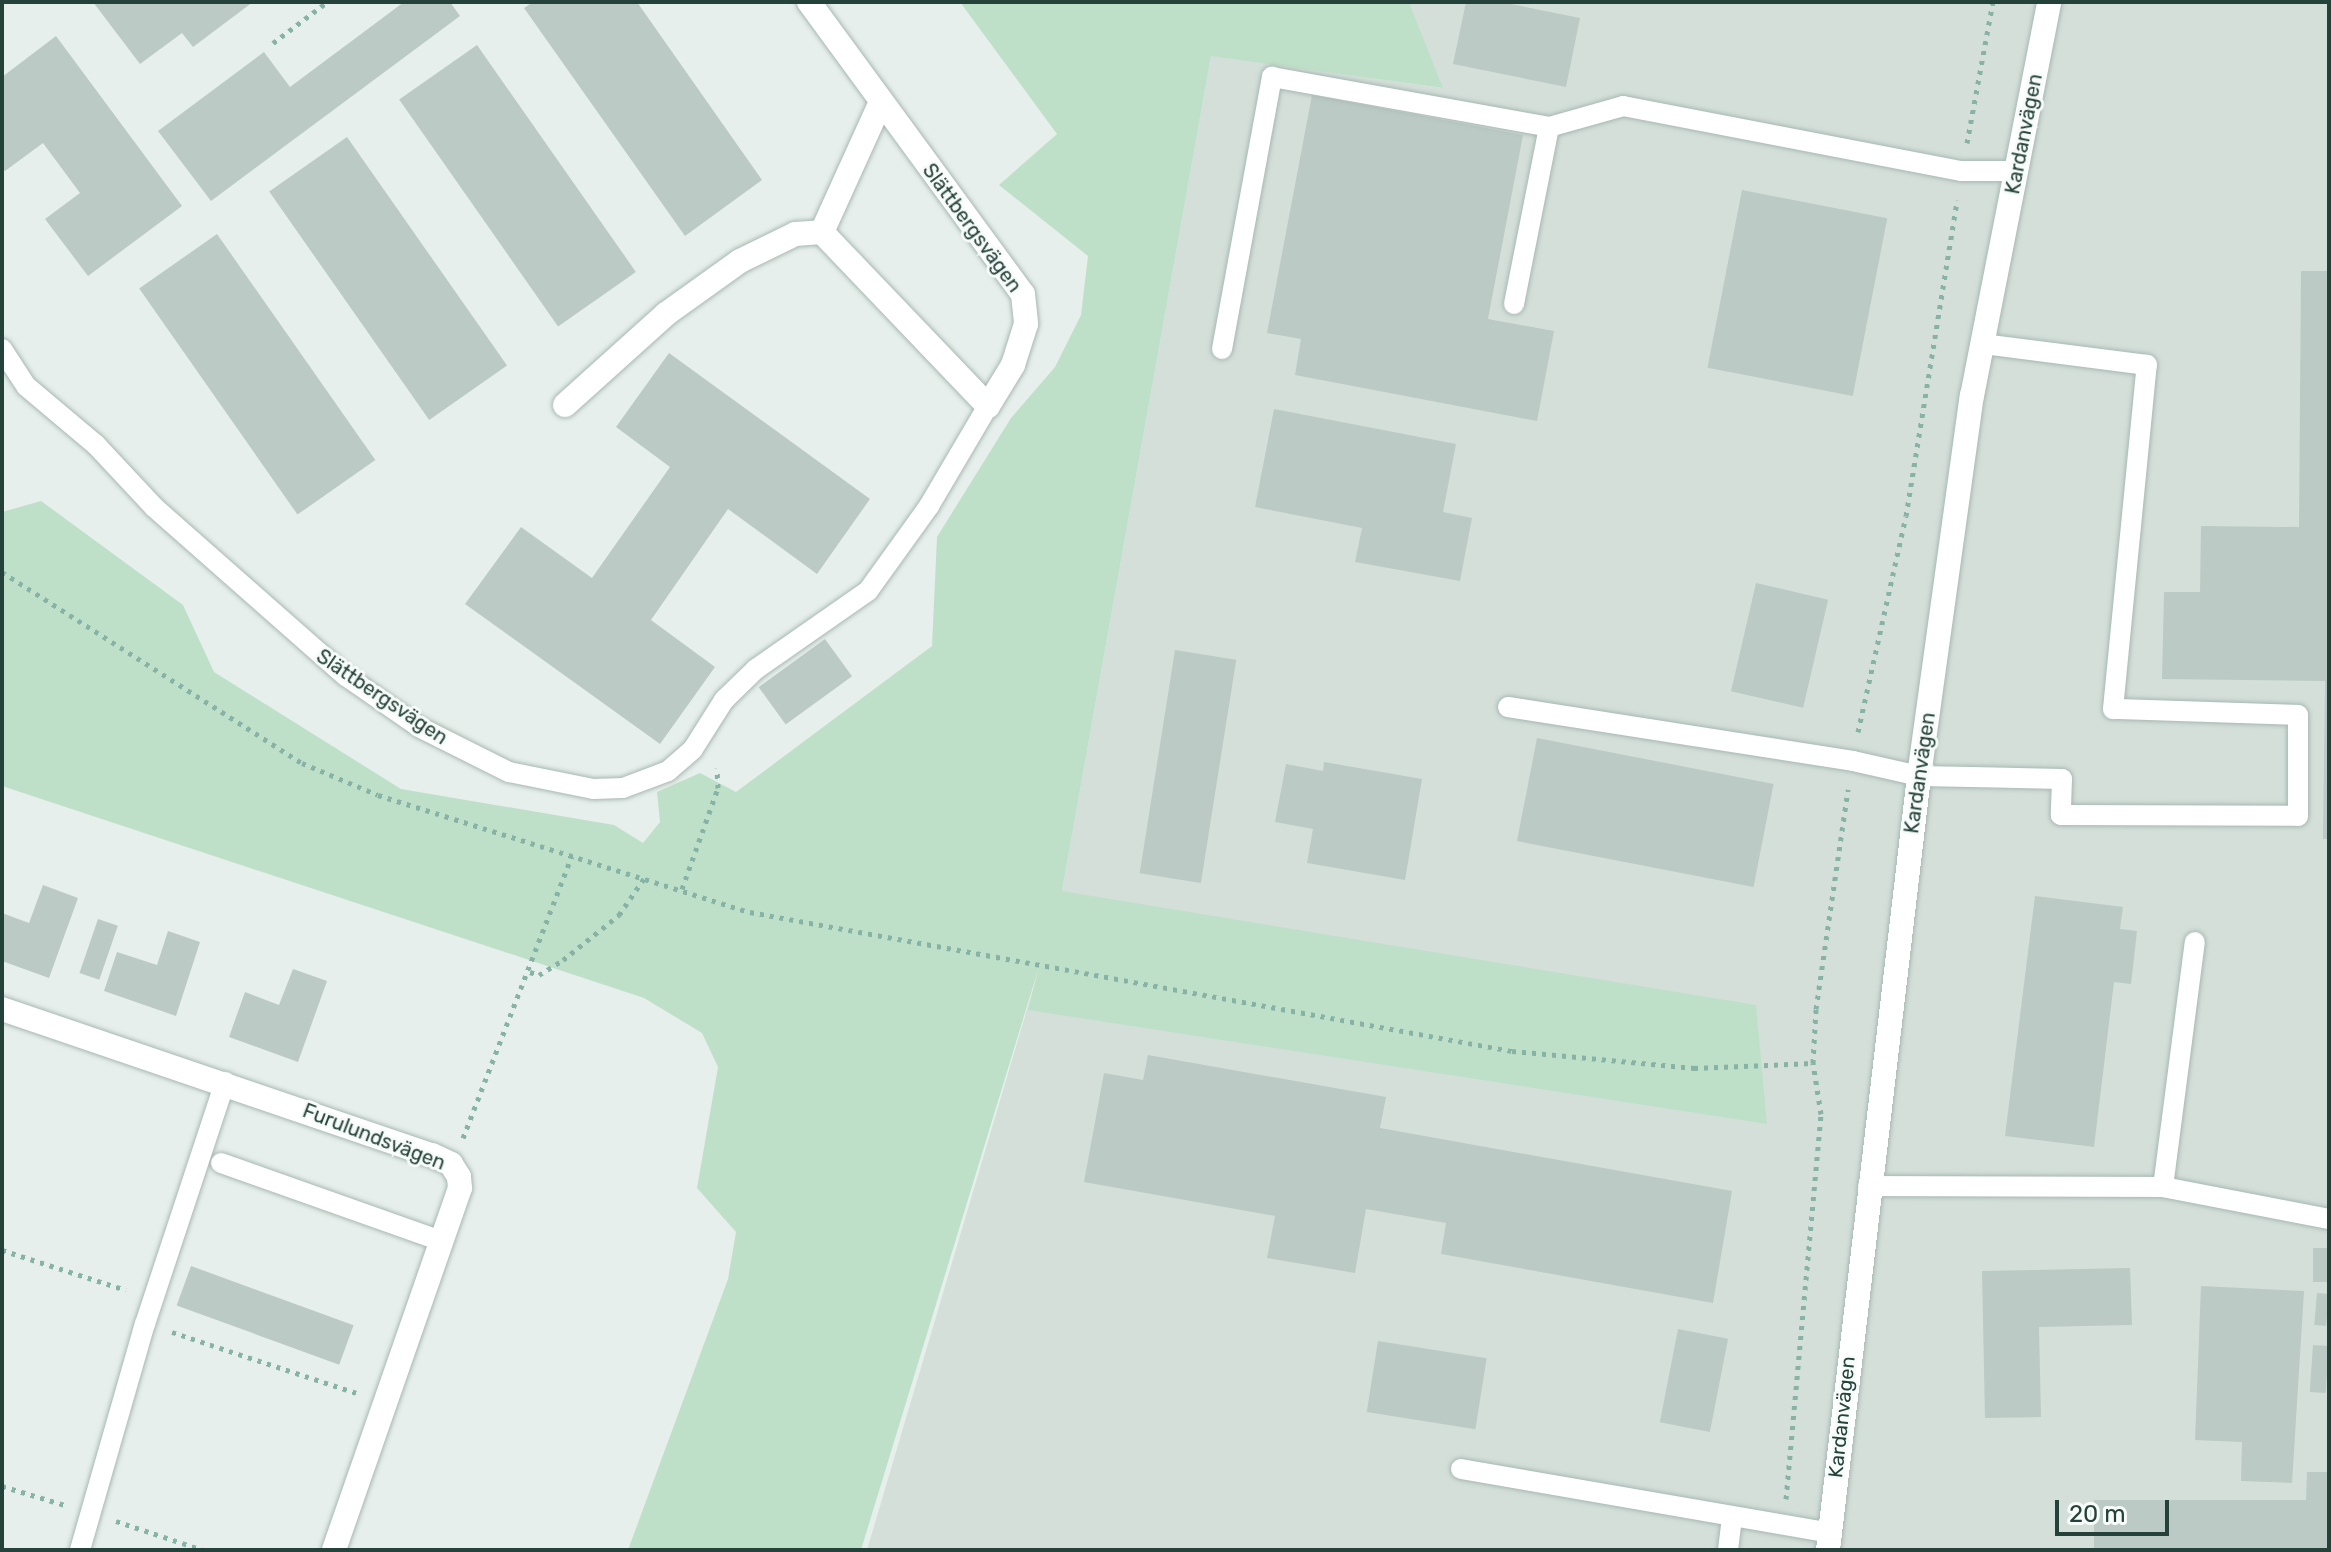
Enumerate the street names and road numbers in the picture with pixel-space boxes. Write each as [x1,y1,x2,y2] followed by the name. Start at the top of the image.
[2001,72,2047,196] street label: Kardanvägen
[917,159,1027,297] street label: Slättbergsvägen
[312,644,452,750] street label: Slättbergsvägen
[1900,711,1940,835] street label: Kardanvägen
[299,1099,449,1175] street label: Furulundsvägen
[1824,1355,1860,1479] street label: Kardanvägen

